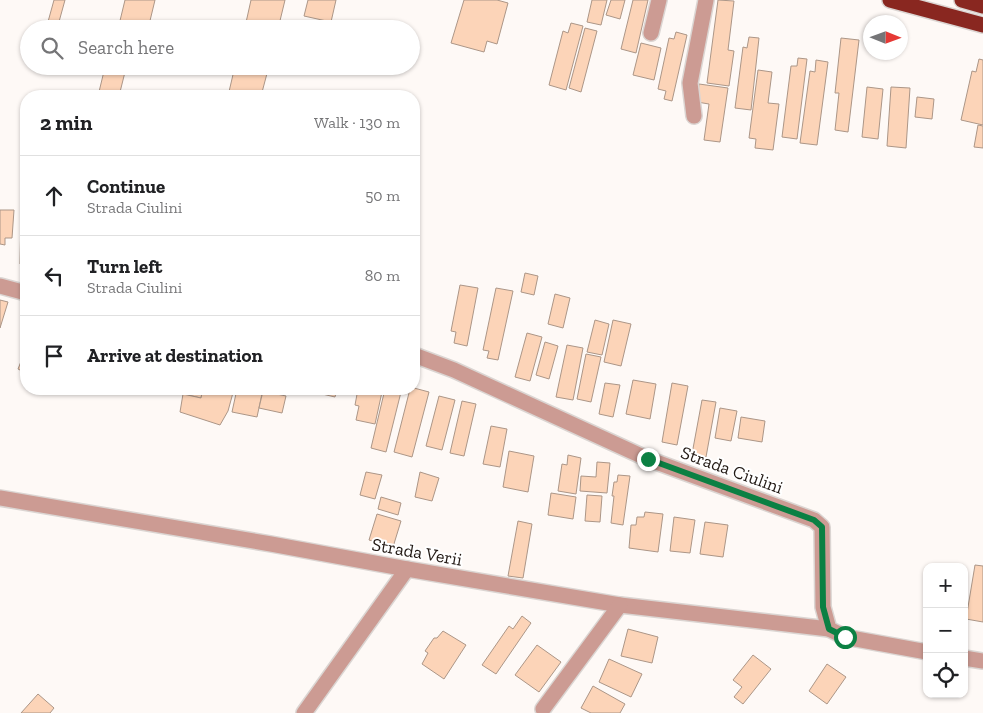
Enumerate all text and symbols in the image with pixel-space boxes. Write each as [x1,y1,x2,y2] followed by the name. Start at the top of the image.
[863,15,908,60] north arrow
[20,20,420,75] search box
[38,34,66,62] icon: search
[78,36,174,59] text: Search here
[40,110,92,135] text: 2 min
[314,113,400,132] text: Walk · 130 m
[87,175,165,198] text: Continue
[40,182,68,210] icon: ahead
[365,186,400,205] text: 50 m
[87,198,182,217] text: Strada Ciulini
[87,255,162,278] text: Turn left
[40,262,68,290] icon: left
[365,266,400,285] text: 80 m
[87,278,182,297] text: Strada Ciulini
[40,342,68,370] icon: arrive
[87,344,263,367] text: Arrive at destination
[678,441,786,499] street label: Strada Ciulini
[637,448,660,471] route end
[370,533,464,571] street label: Strada Verii
[923,563,968,698] map controls
[923,563,968,608] button: +
[923,608,968,653] button: −
[834,626,857,649] route start
[923,653,968,698] button: locate

